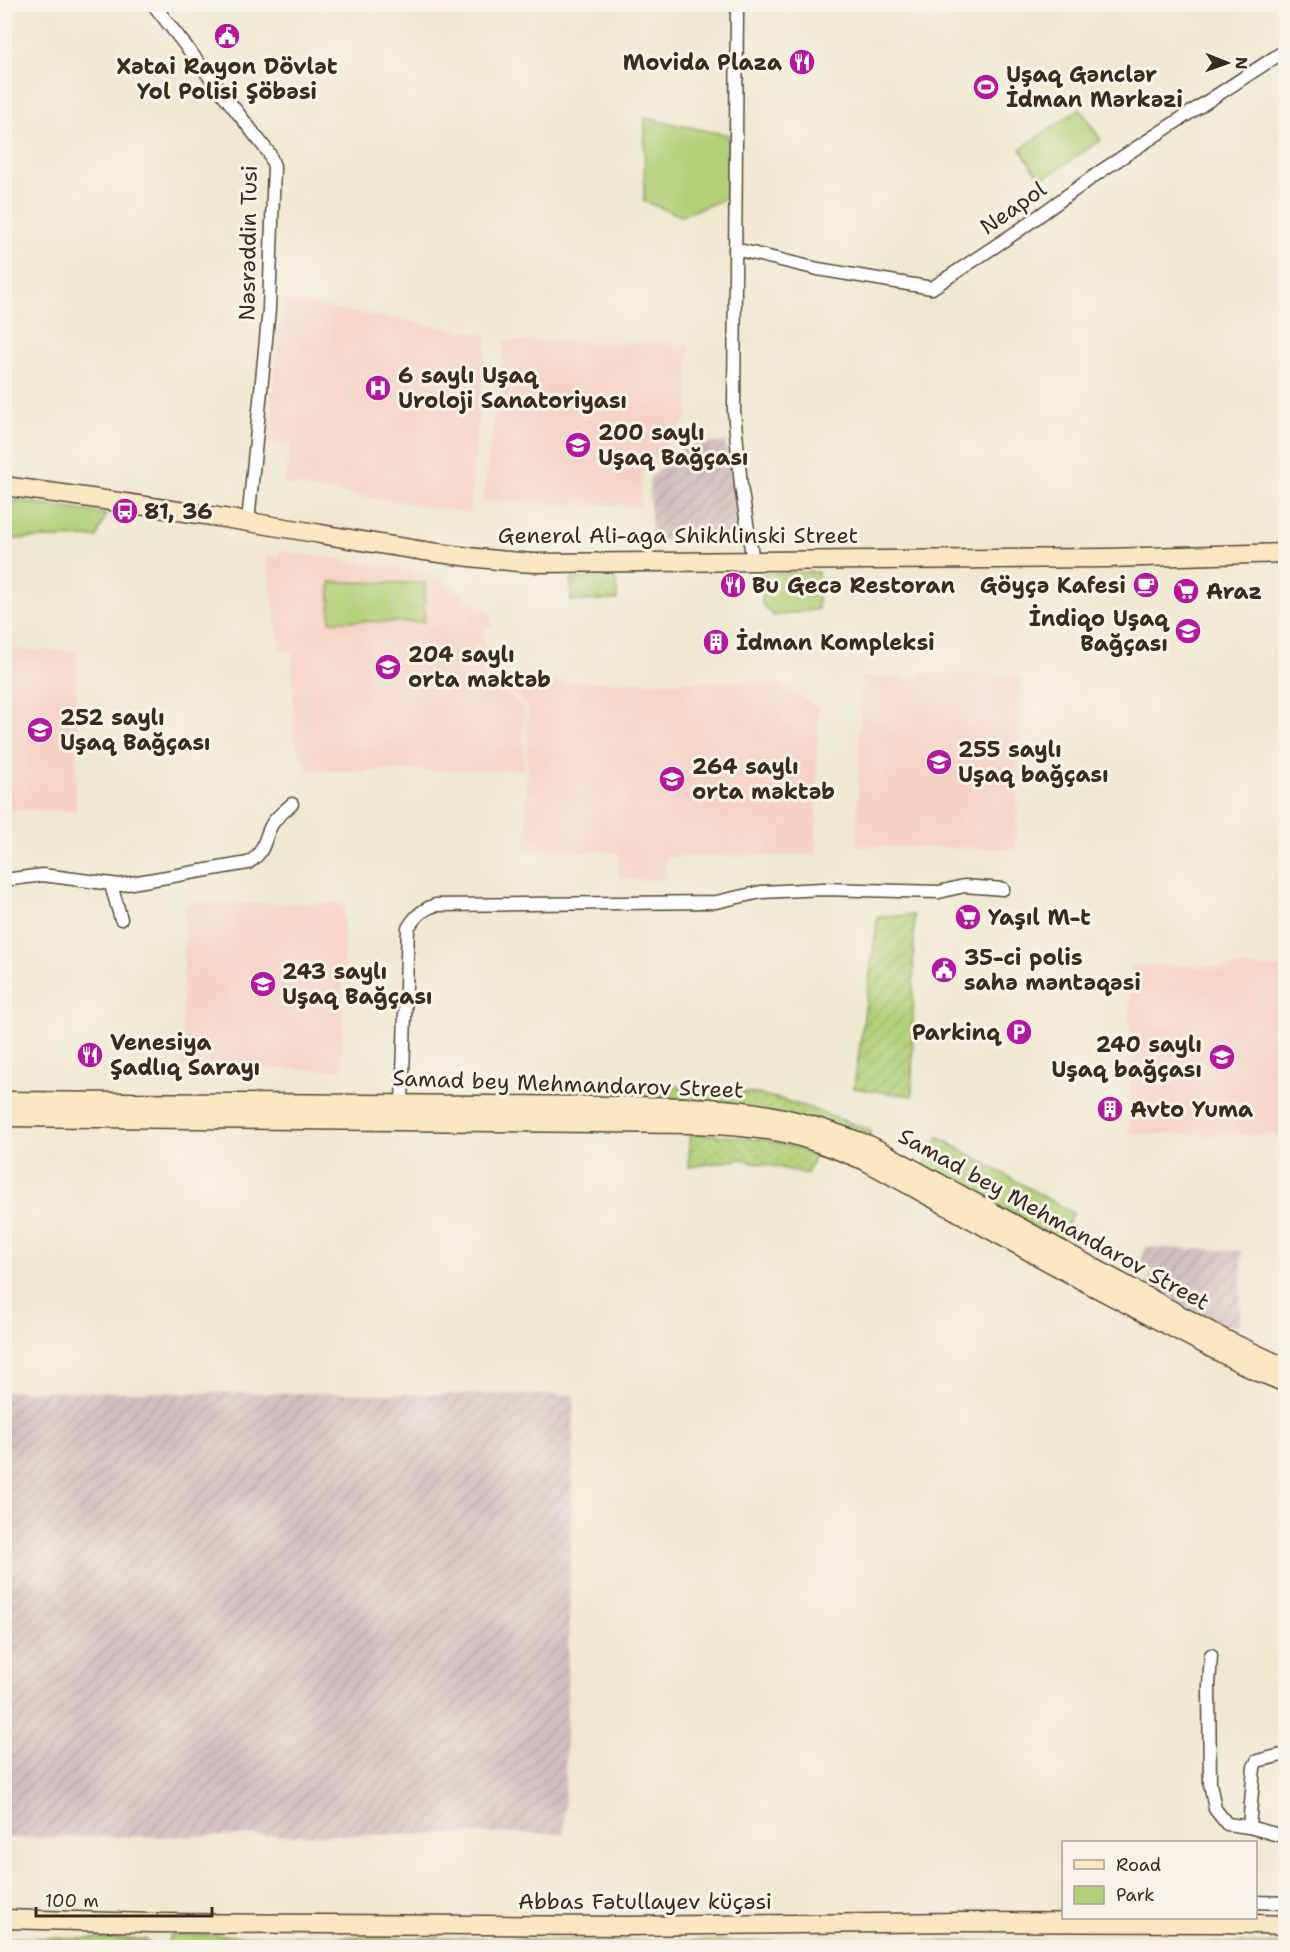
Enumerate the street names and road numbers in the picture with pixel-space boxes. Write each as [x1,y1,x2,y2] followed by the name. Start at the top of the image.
[232,165,264,321] street label: Nəsrəddin Tusi
[974,174,1052,241] street label: Neapol
[498,521,858,550] street label: General Ali-aga Shikhlinski Street
[392,1063,744,1105] street label: Samad bey Mehmandarov Street
[893,1121,1215,1317] street label: Samad bey Mehmandarov Street
[518,1887,772,1916] street label: Abbas Fətullayev küçəsi

